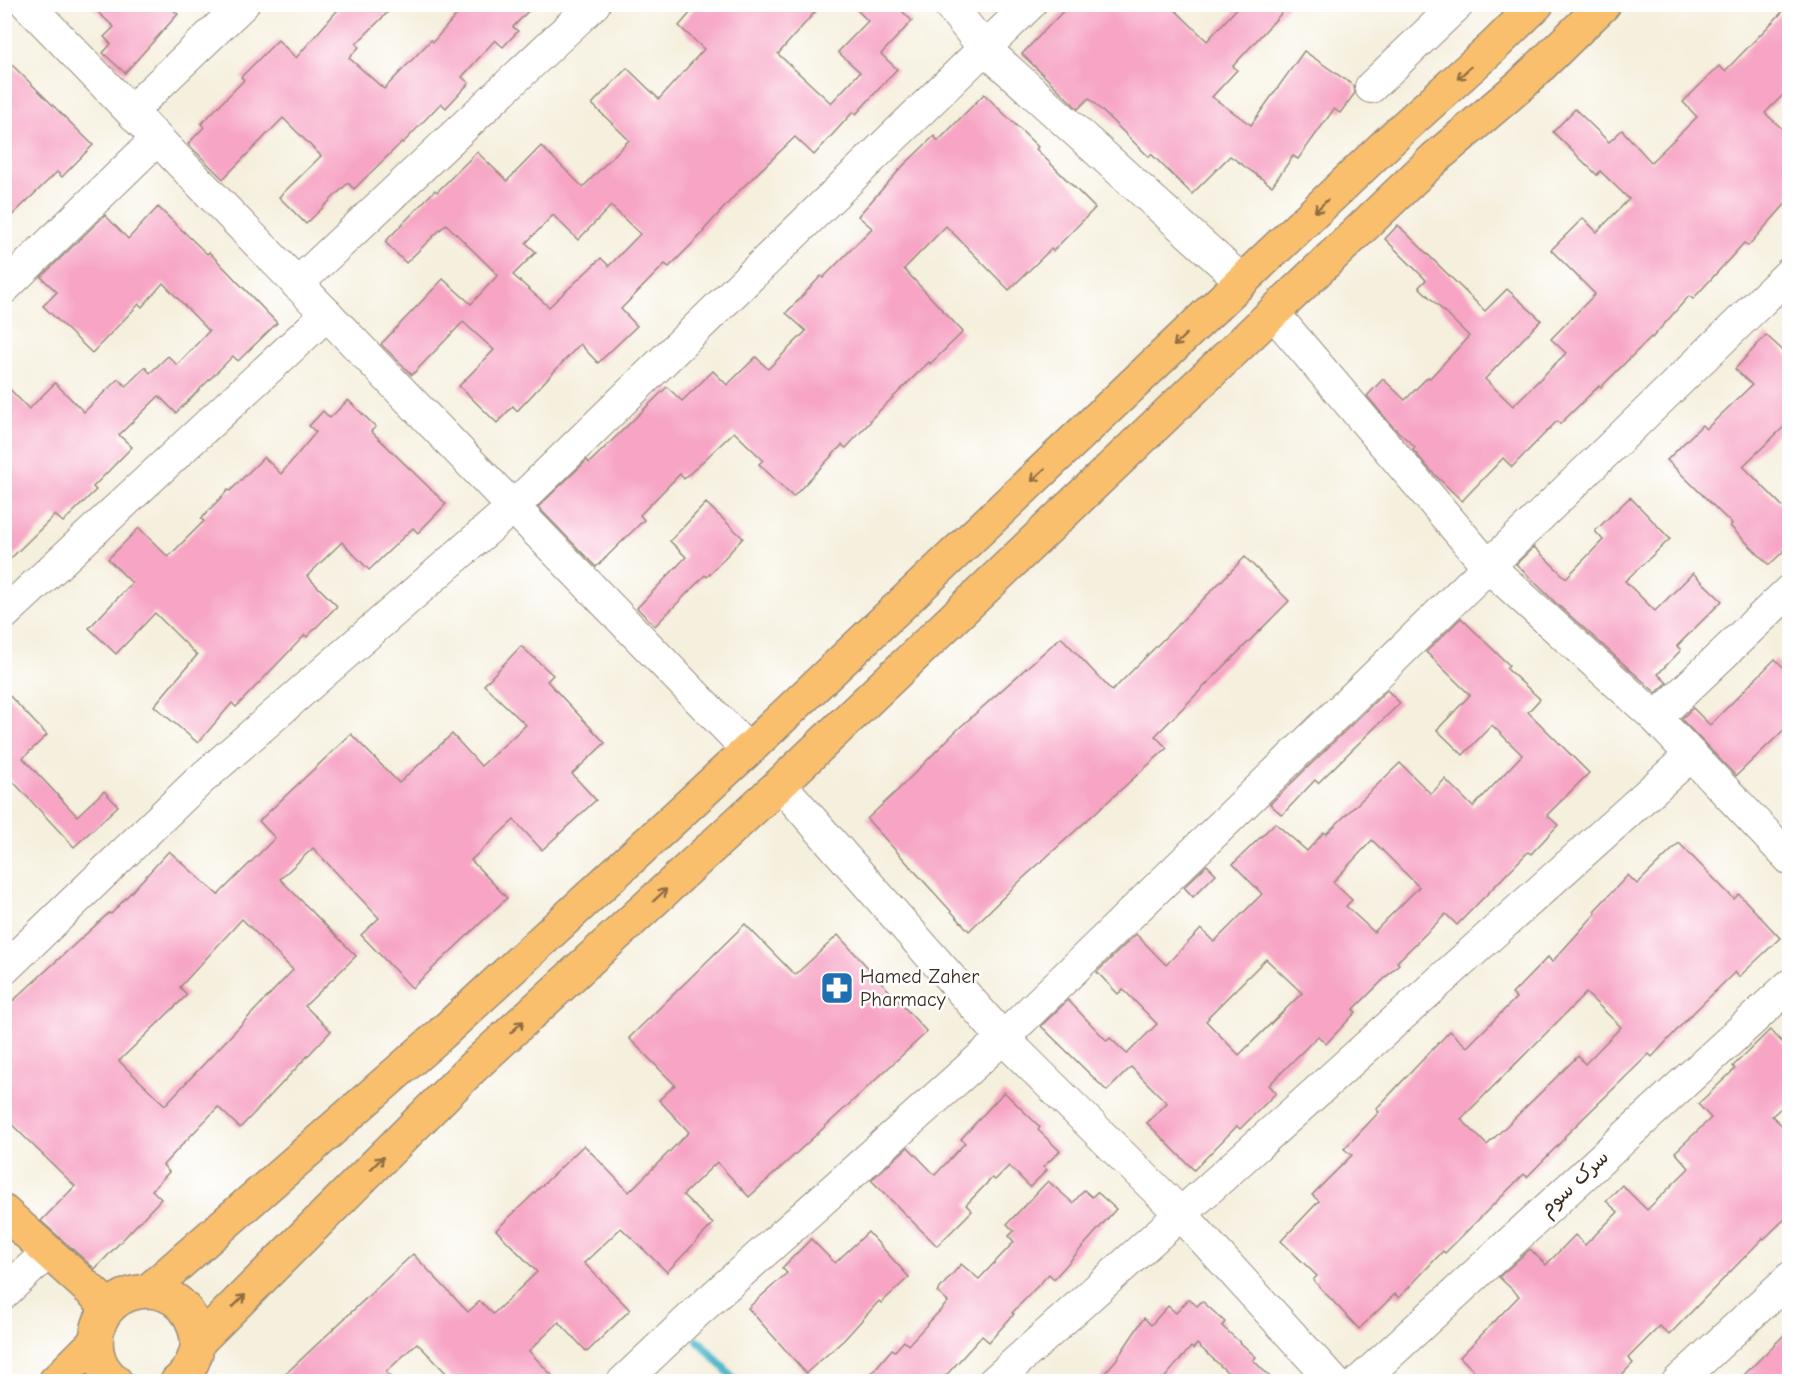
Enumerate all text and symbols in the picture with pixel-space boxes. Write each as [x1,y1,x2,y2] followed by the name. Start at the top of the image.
[1457,66,1472,80] one-way arrow
[1314,199,1329,213] one-way arrow
[1172,333,1187,348] one-way arrow
[1031,468,1046,482] one-way arrow
[652,888,667,902] one-way arrow
[860,965,979,1011] place label: Hamed Zaher Pharmacy
[819,970,855,1006] pharmacy icon: Hamed Zaher Pharmacy
[509,1020,524,1034] one-way arrow
[1535,1145,1616,1224] street label: سرک سوم
[370,1156,385,1171] one-way arrow
[232,1293,246,1308] one-way arrow

